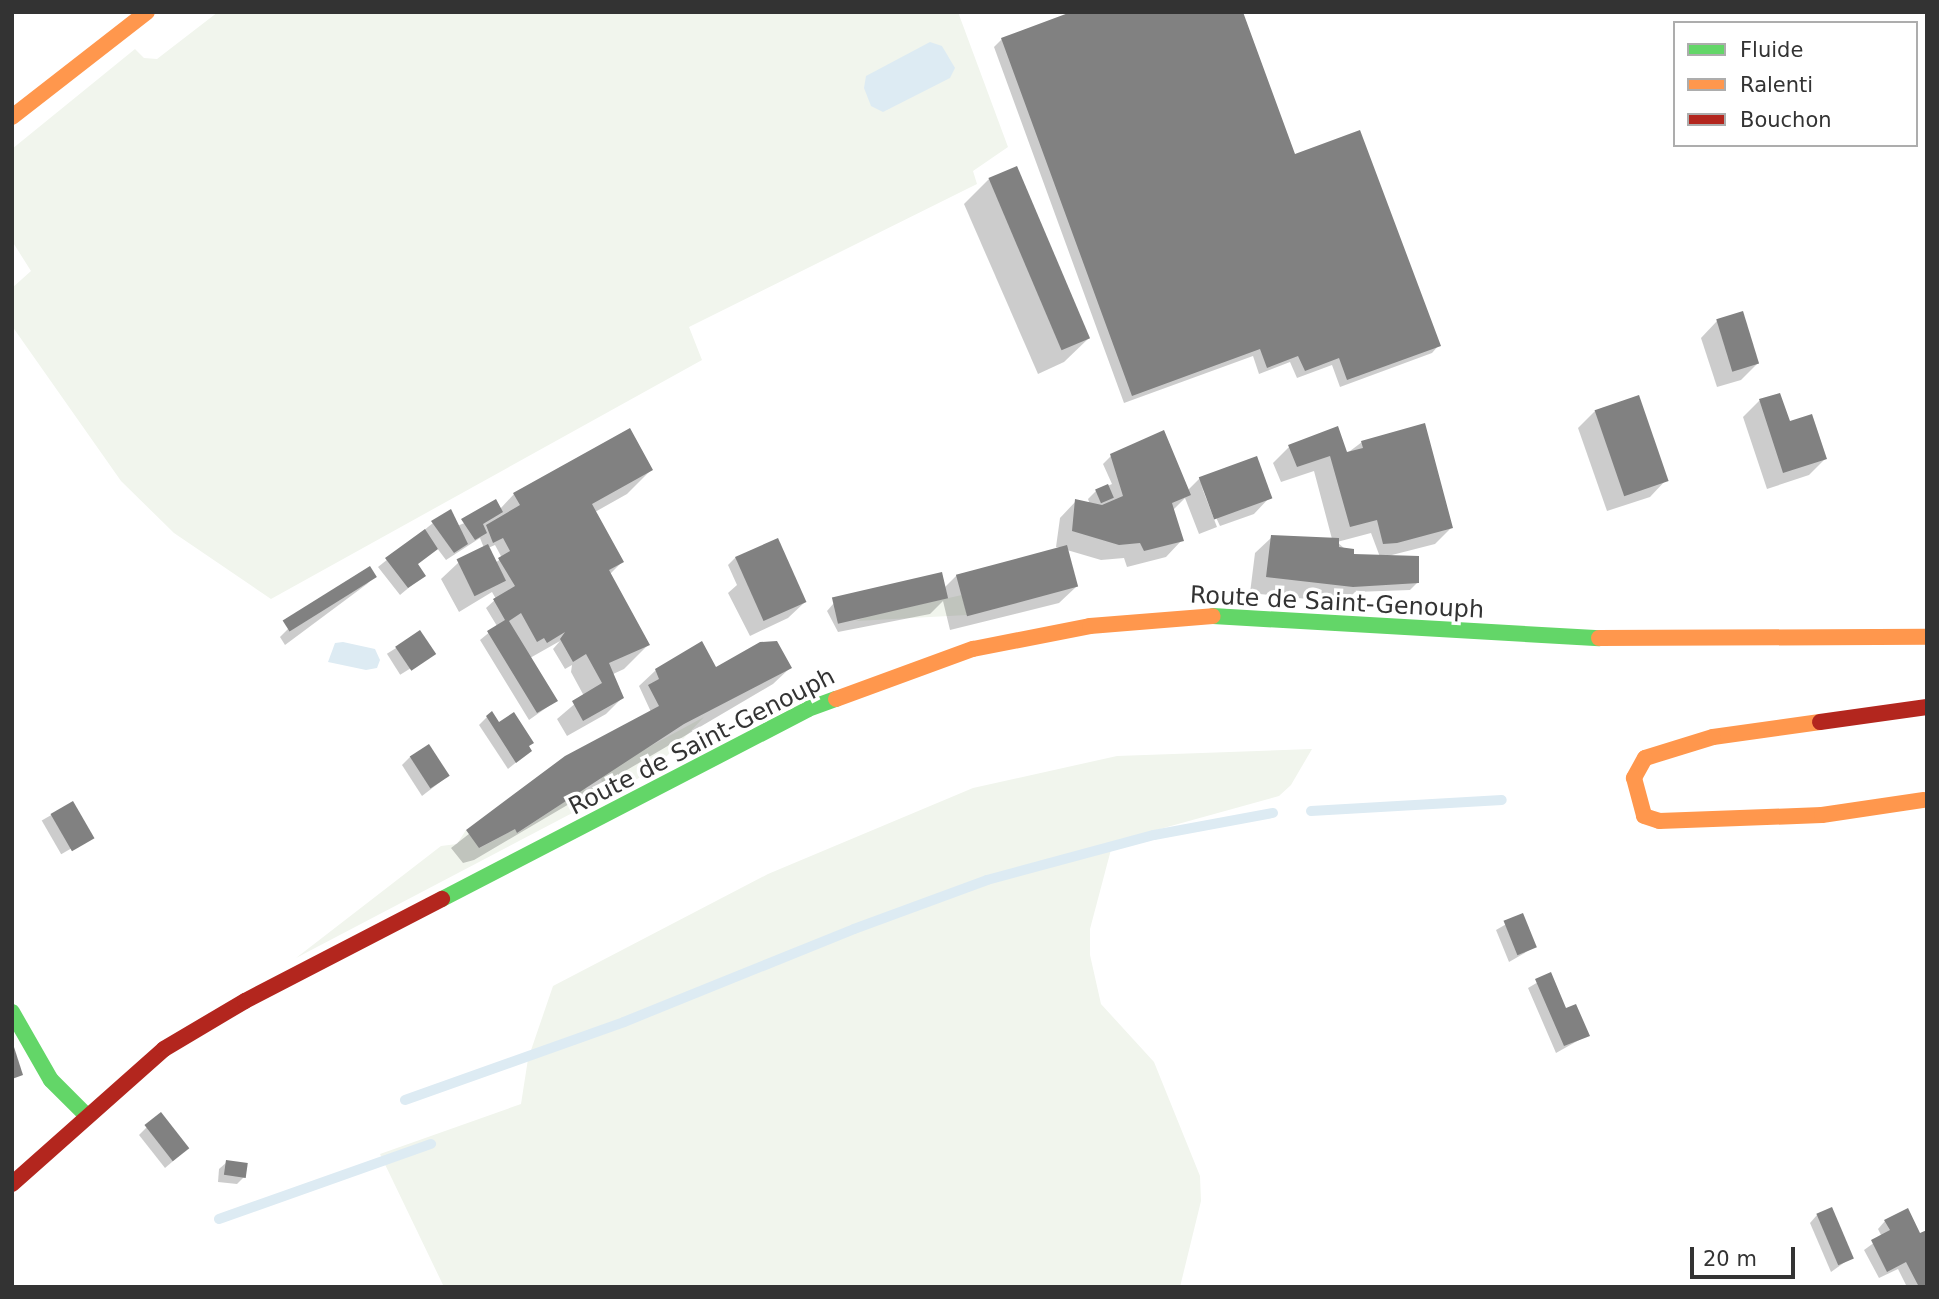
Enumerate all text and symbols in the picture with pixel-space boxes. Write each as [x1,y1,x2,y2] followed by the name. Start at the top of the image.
[1673,21,1918,147] legend
[1740,38,1803,62] text: Fluide
[1740,73,1813,97] text: Ralenti
[1740,108,1832,132] text: Bouchon
[1189,581,1485,625] street label: Route de Saint-Genouph
[564,662,840,822] street label: Route de Saint-Genouph
[1694,1232,1799,1276] scale bar
[1703,1247,1757,1271] text: 20 m

